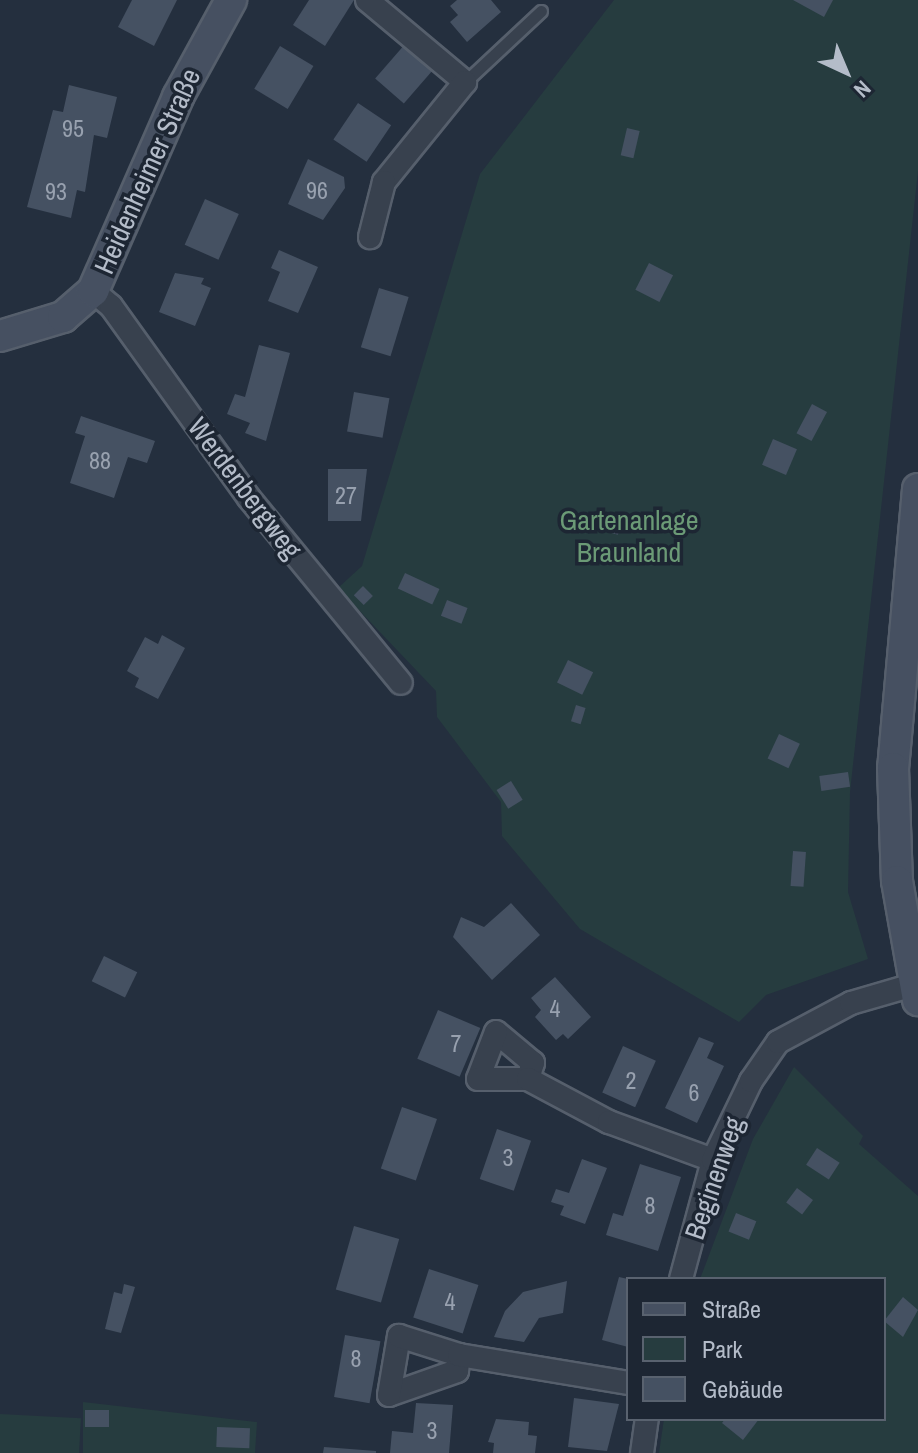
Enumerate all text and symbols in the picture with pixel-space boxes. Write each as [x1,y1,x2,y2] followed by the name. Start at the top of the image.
[806,32,886,112] north arrow
[87,63,207,279] street label: Heidenheimer Straße
[848,74,878,105] text: N
[62,115,84,143] house number: 95
[306,177,328,205] house number: 96
[45,178,67,206] house number: 93
[181,411,309,565] street label: Werdenbergweg
[89,447,111,475] house number: 88
[335,482,357,510] house number: 27
[559,503,699,569] park label: Gartenanlage Braunland
[550,995,560,1023] house number: 4
[451,1030,461,1058] house number: 7
[626,1067,636,1095] house number: 2
[689,1079,699,1107] house number: 6
[677,1112,751,1244] street label: Beginenweg
[503,1144,513,1172] house number: 3
[645,1192,655,1220] house number: 8
[626,1277,886,1421] legend
[445,1288,455,1316] house number: 4
[702,1293,761,1325] text: Straße
[702,1333,742,1365] text: Park
[351,1345,361,1373] house number: 8
[702,1373,783,1405] text: Gebäude
[427,1417,437,1445] house number: 3

